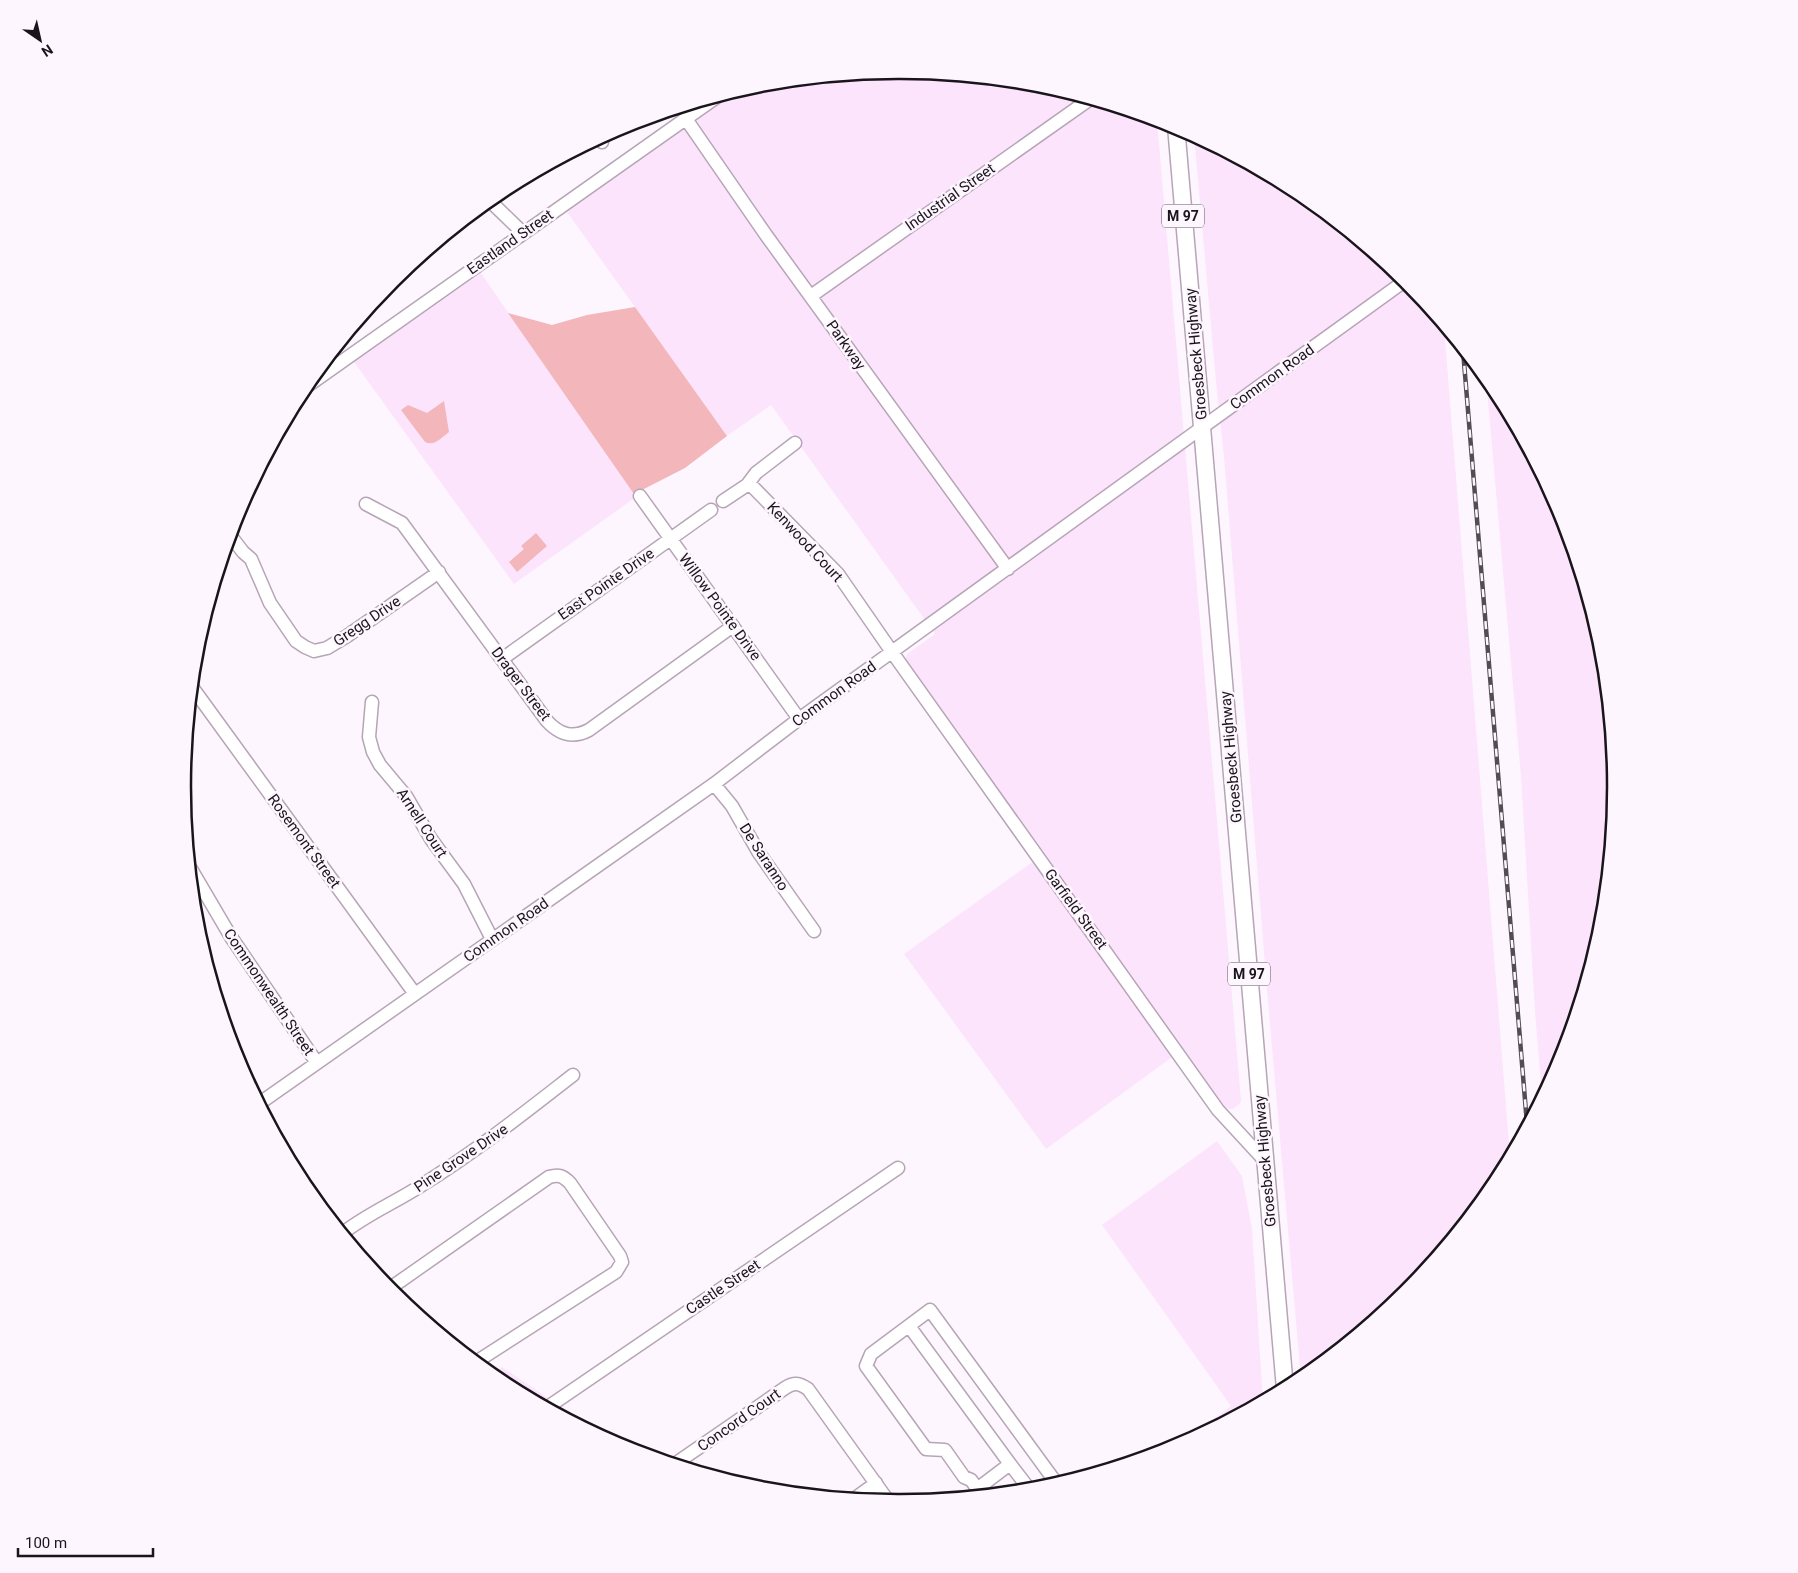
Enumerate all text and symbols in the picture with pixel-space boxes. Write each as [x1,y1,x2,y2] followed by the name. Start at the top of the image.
[15,15,65,65] north arrow
[39,41,56,60] text: N
[902,159,998,235] street label: Industrial Street
[1162,205,1204,228] road number: M 97
[463,206,557,278] street label: Eastland Street
[1181,287,1211,421] street label: Groesbeck Highway
[822,317,870,373] street label: Parkway
[1226,340,1318,414] street label: Common Road
[763,498,847,586] street label: Kenwood Court
[554,544,658,624] street label: East Pointe Drive
[675,550,765,664] street label: Willow Pointe Drive
[330,592,404,650] street label: Gregg Drive
[487,644,555,724] street label: Drager Street
[788,657,880,731] street label: Common Road
[1216,690,1246,824] street label: Groesbeck Highway
[393,785,451,861] street label: Arnell Court
[264,791,344,892] street label: Rosemont Street
[736,820,792,894] street label: De Saranno
[1041,865,1111,953] street label: Garfield Street
[460,894,552,966] street label: Common Road
[220,925,318,1059] street label: Commonwealth Street
[1228,962,1270,986] road number: M 97
[1250,1094,1280,1228] street label: Groesbeck Highway
[411,1120,511,1196] street label: Pine Grove Drive
[683,1256,764,1318] street label: Castle Street
[694,1385,784,1455] street label: Concord Court
[18,1526,152,1558] scale bar
[25,1534,67,1552] text: 100 m

